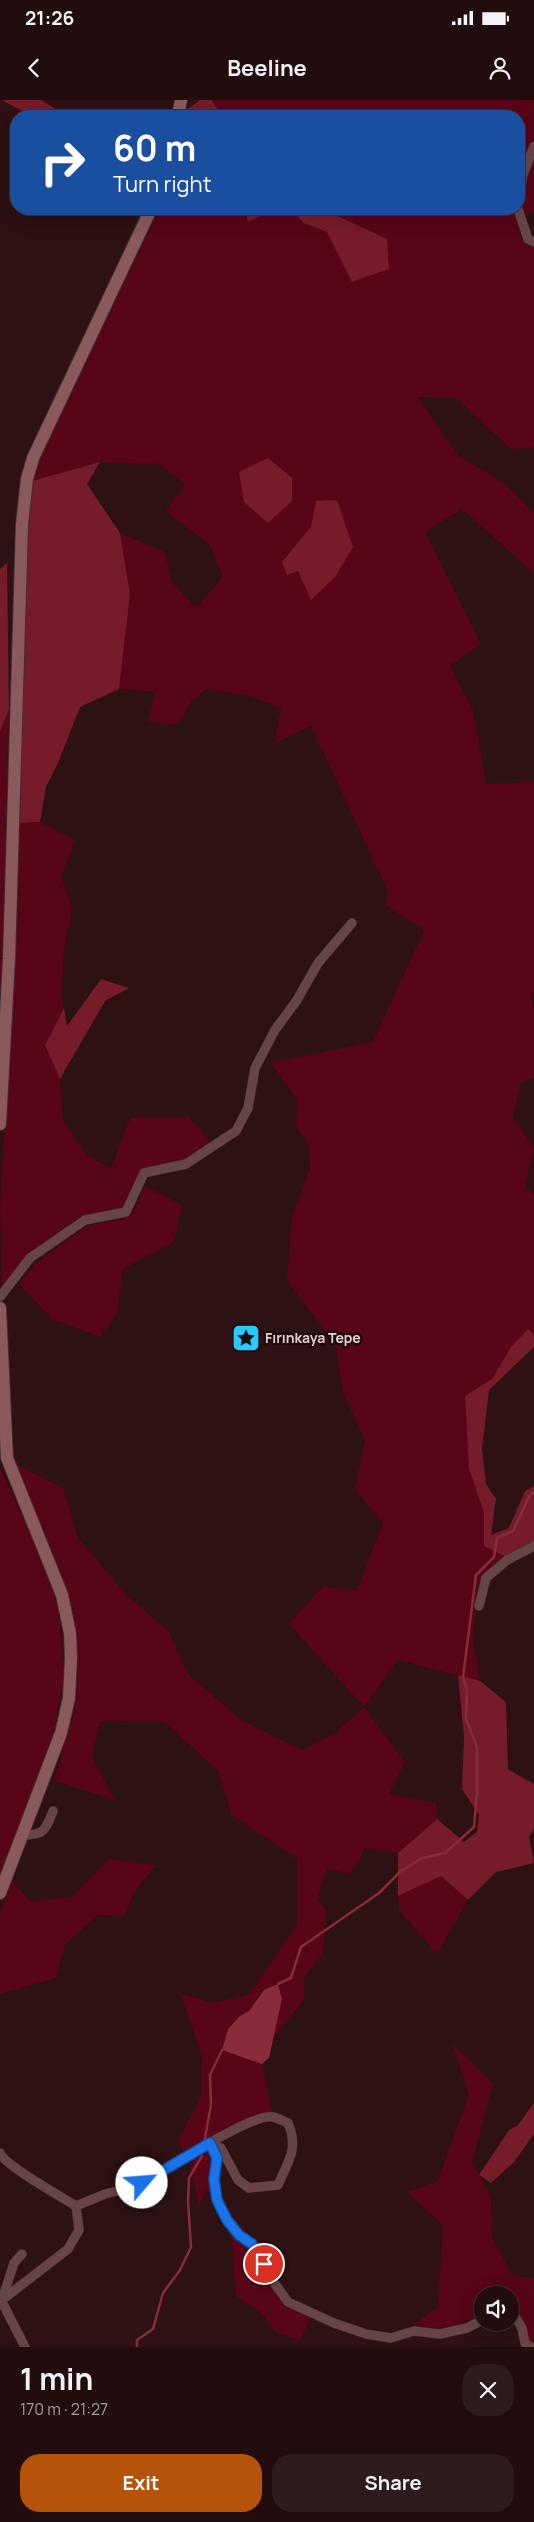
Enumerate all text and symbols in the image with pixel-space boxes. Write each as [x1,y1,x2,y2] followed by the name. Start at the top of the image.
[25,5,74,31] text: 21:26
[227,53,307,83] text: Beeline
[20,54,48,82] icon: back
[486,54,514,82] icon: person
[113,124,196,172] text: 60 m
[30,130,95,195] icon: right
[113,169,211,199] text: Turn right
[231,1323,261,1353] place icon: Fırınkaya Tepe
[265,1328,361,1347] place label: Fırınkaya Tepe
[115,2156,167,2208] position arrow
[243,2243,285,2285] pin
[250,2250,278,2278] icon: arrive
[474,2286,519,2331] map controls
[474,2286,519,2331] button: sound
[20,2358,93,2399] text: 1 min
[462,2364,514,2416] button: close
[20,2398,108,2420] text: 170 m · 21:27
[20,2454,262,2512] button: Exit
[272,2454,514,2512] button: Share

